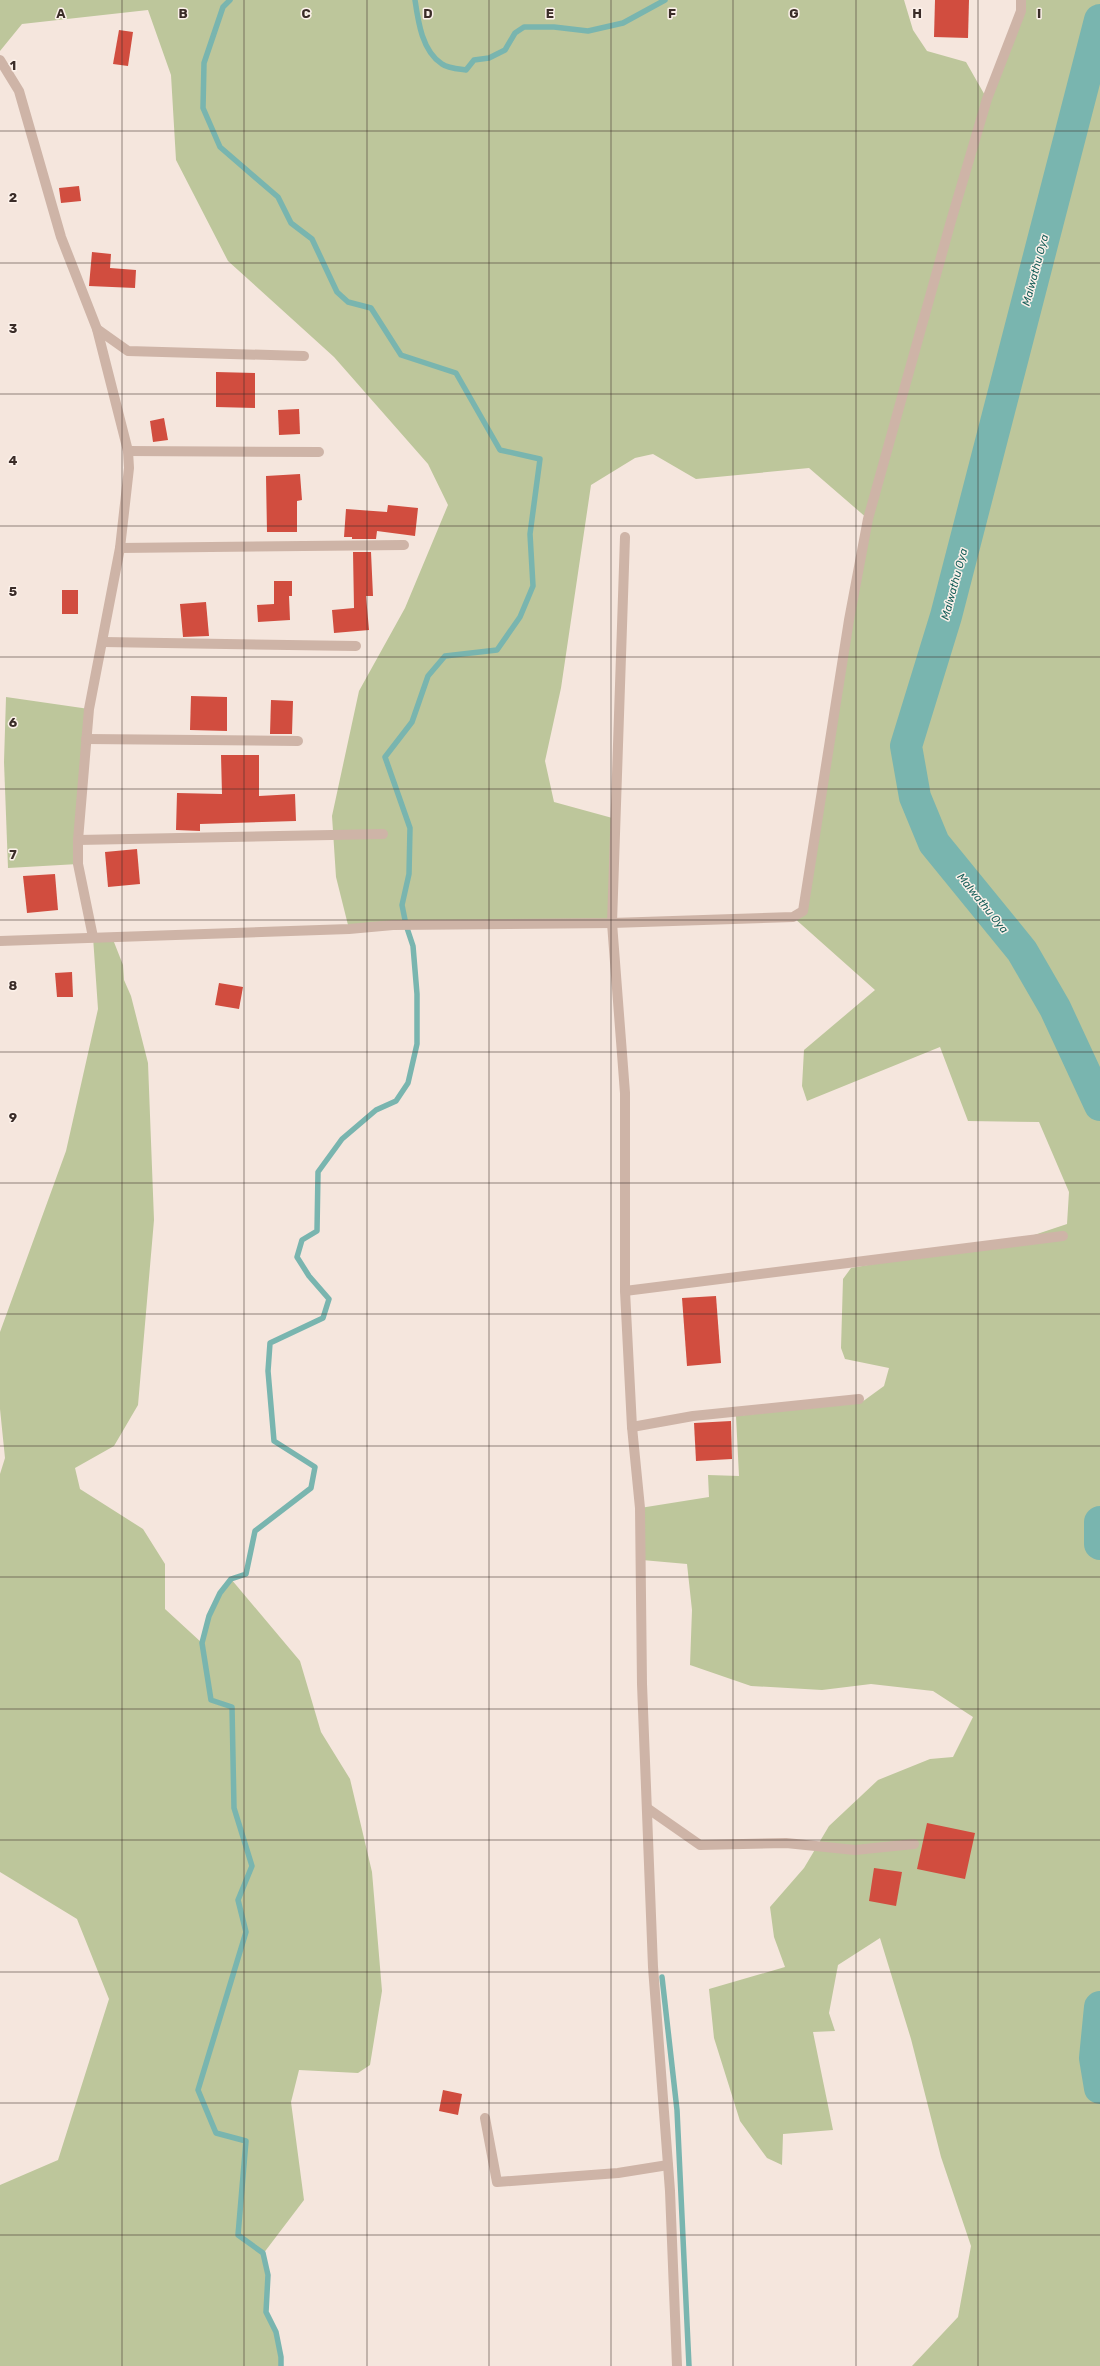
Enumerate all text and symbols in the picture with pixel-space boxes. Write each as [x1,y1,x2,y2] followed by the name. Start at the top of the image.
[56,6,66,21] text: A
[178,6,188,21] text: B
[301,6,311,21] text: C
[423,6,433,21] text: D
[546,6,554,21] text: E
[668,6,676,21] text: F
[789,6,799,21] text: G
[912,6,922,21] text: H
[1037,6,1041,21] text: I
[10,58,16,73] text: 1
[9,190,17,205] text: 2
[1020,232,1051,307] water label: Malwathu Oya
[9,321,18,336] text: 3
[9,453,18,468] text: 4
[939,546,970,621] water label: Malwathu Oya
[9,584,17,599] text: 5
[9,715,18,730] text: 6
[9,847,17,862] text: 7
[954,871,1011,936] water label: Malwathu Oya
[9,978,18,993] text: 8
[9,1110,17,1125] text: 9

